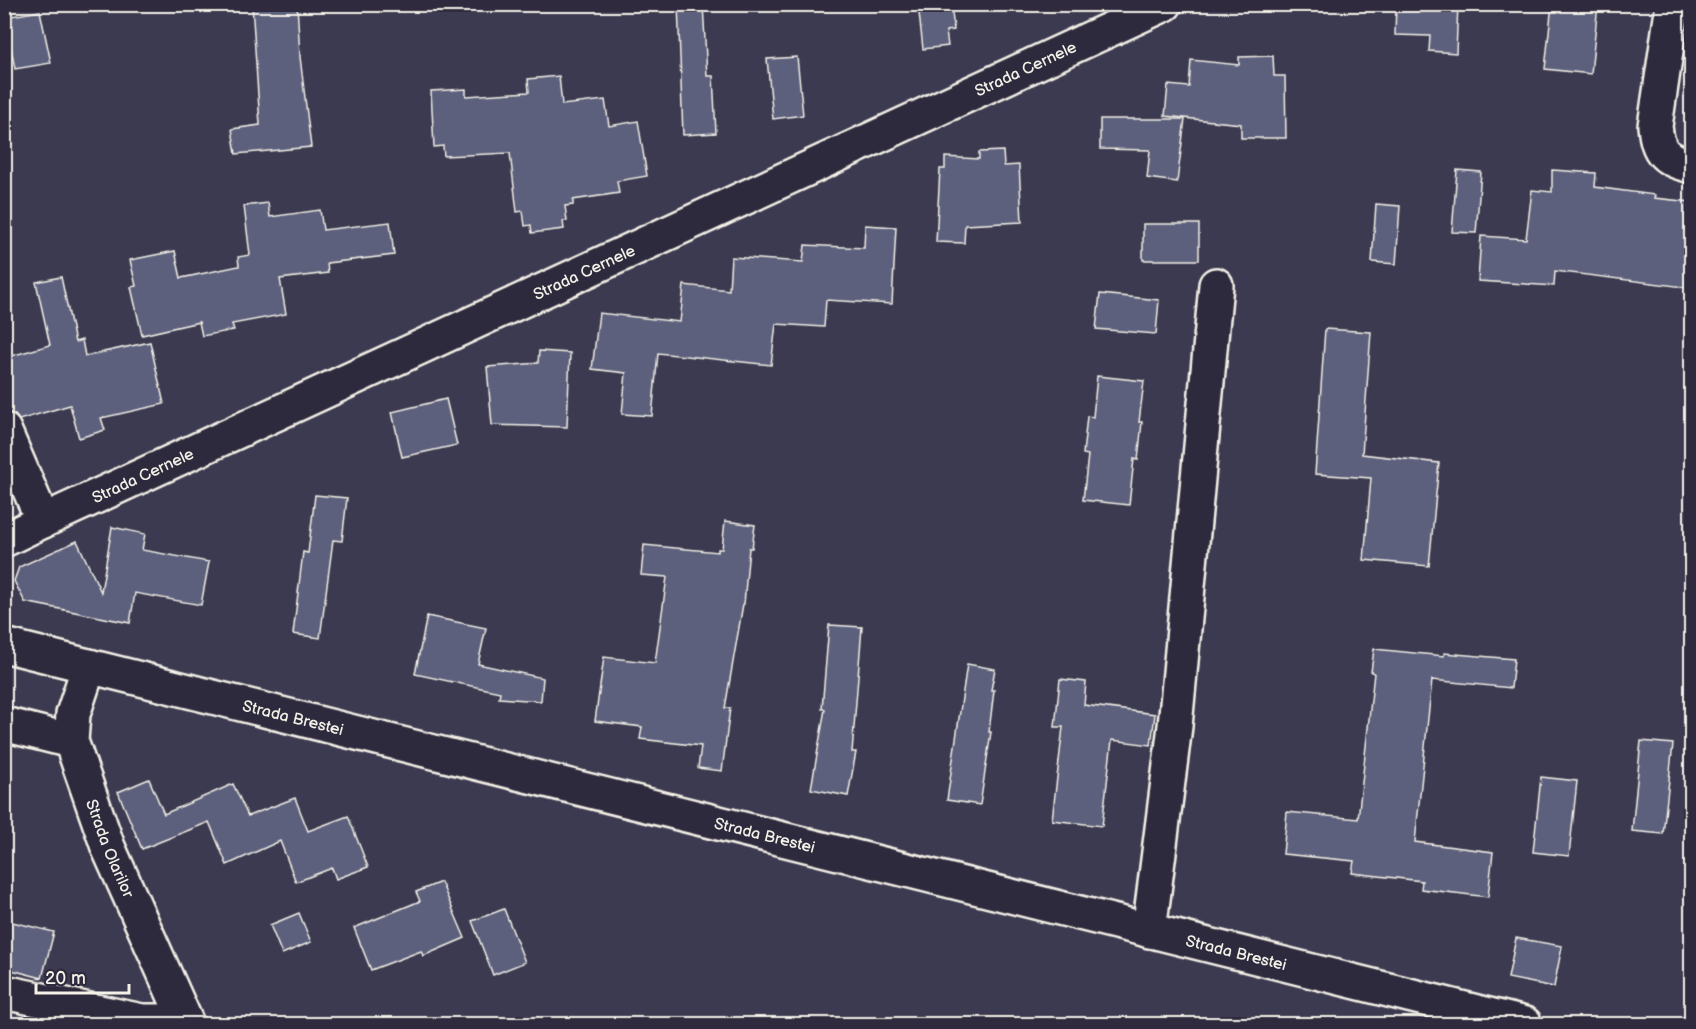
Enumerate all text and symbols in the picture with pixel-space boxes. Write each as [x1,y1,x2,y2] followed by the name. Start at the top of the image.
[972,38,1080,101] street label: Strada Cernele
[531,241,639,305] street label: Strada Cernele
[89,445,198,508] street label: Strada Cernele
[240,697,345,740] street label: Strada Brestei
[81,797,137,901] street label: Strada Olarilor
[712,814,817,858] street label: Strada Brestei
[1184,932,1288,975] street label: Strada Brestei
[36,957,129,995] scale bar
[45,968,86,989] text: 20 m

